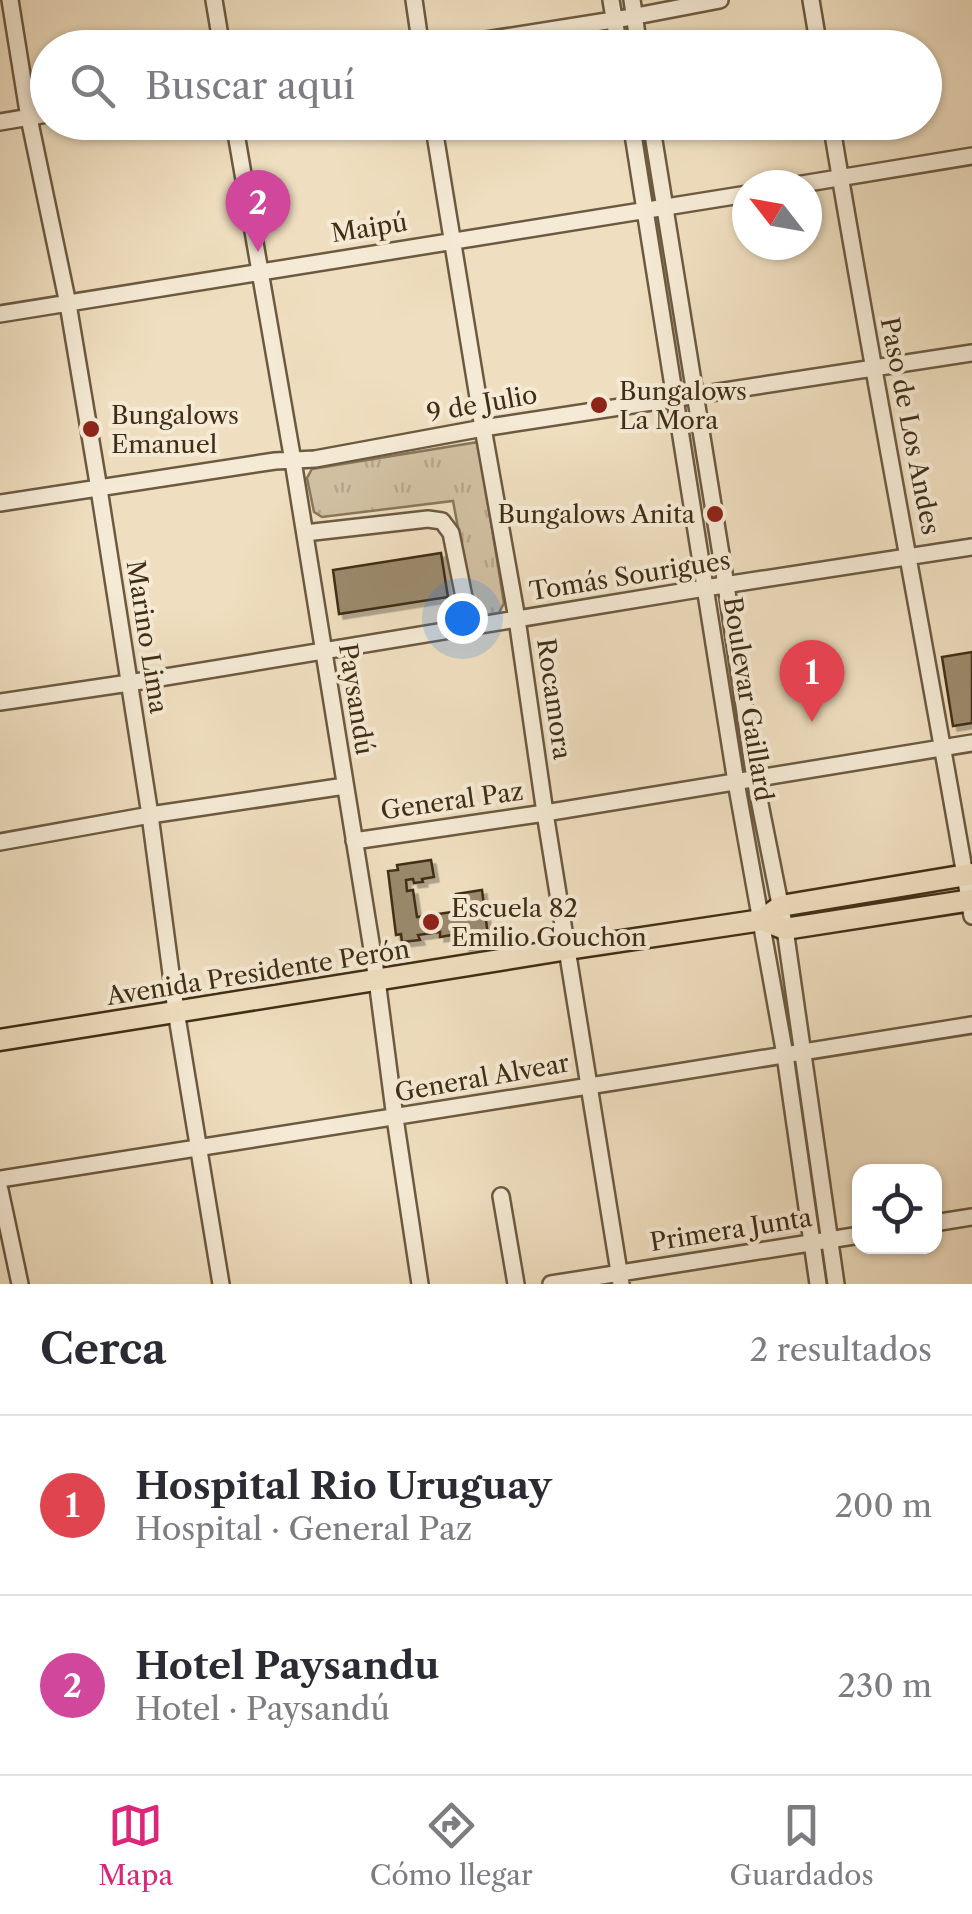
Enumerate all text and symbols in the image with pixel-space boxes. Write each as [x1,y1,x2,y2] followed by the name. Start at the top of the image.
[30,30,942,140] search box
[65,58,120,113] icon: search
[145,62,355,109] text: Buscar aquí
[226,170,290,252] pin: 2
[732,170,822,260] north arrow
[329,207,409,249] street label: Maipú
[874,315,946,537] street label: Paso de Los Andes
[619,376,747,436] place label: Bungalows La Mora
[424,379,540,429] street label: 9 de Julio
[588,394,610,416] marker: Bungalows La Mora
[111,400,239,460] place label: Bungalows Emanuel
[80,418,102,440] marker: Bungalows Emanuel
[498,499,696,530] place label: Bungalows Anita
[704,503,726,525] marker: Bungalows Anita
[527,545,733,607] street label: Tomás Sourigues
[120,558,175,717] street label: Marino Lima
[437,593,488,644] your location
[717,595,779,803] street label: Boulevar Gaillard
[530,636,578,762] street label: Rocamora
[780,640,844,722] pin: 1
[332,641,380,757] street label: Paysandú
[379,776,525,826] street label: General Paz
[451,893,647,953] place label: Escuela 82 Emilio Gouchon
[420,911,442,933] marker: Escuela 82 Emilio Gouchon
[103,934,412,1012] street label: Avenida Presidente Perón
[392,1047,572,1109] street label: General Alvear
[852,1164,942,1254] map controls
[852,1164,942,1254] button: locate
[648,1202,815,1258] street label: Primera Junta
[40,1323,166,1375] text: Cerca
[750,1330,932,1369] text: 2 resultados
[135,1462,552,1509] text: Hospital Rio Uruguay
[65,1486,80,1525] text: 1
[835,1486,932,1525] text: 200 m
[135,1509,472,1548] text: Hospital · General Paz
[135,1642,439,1689] text: Hotel Paysandu
[63,1666,82,1705] text: 2
[837,1666,932,1705] text: 230 m
[135,1689,390,1728] text: Hotel · Paysandú
[98,1798,173,1892] tab: Mapa
[370,1798,533,1892] tab: Cómo llegar
[729,1798,874,1892] tab: Guardados

